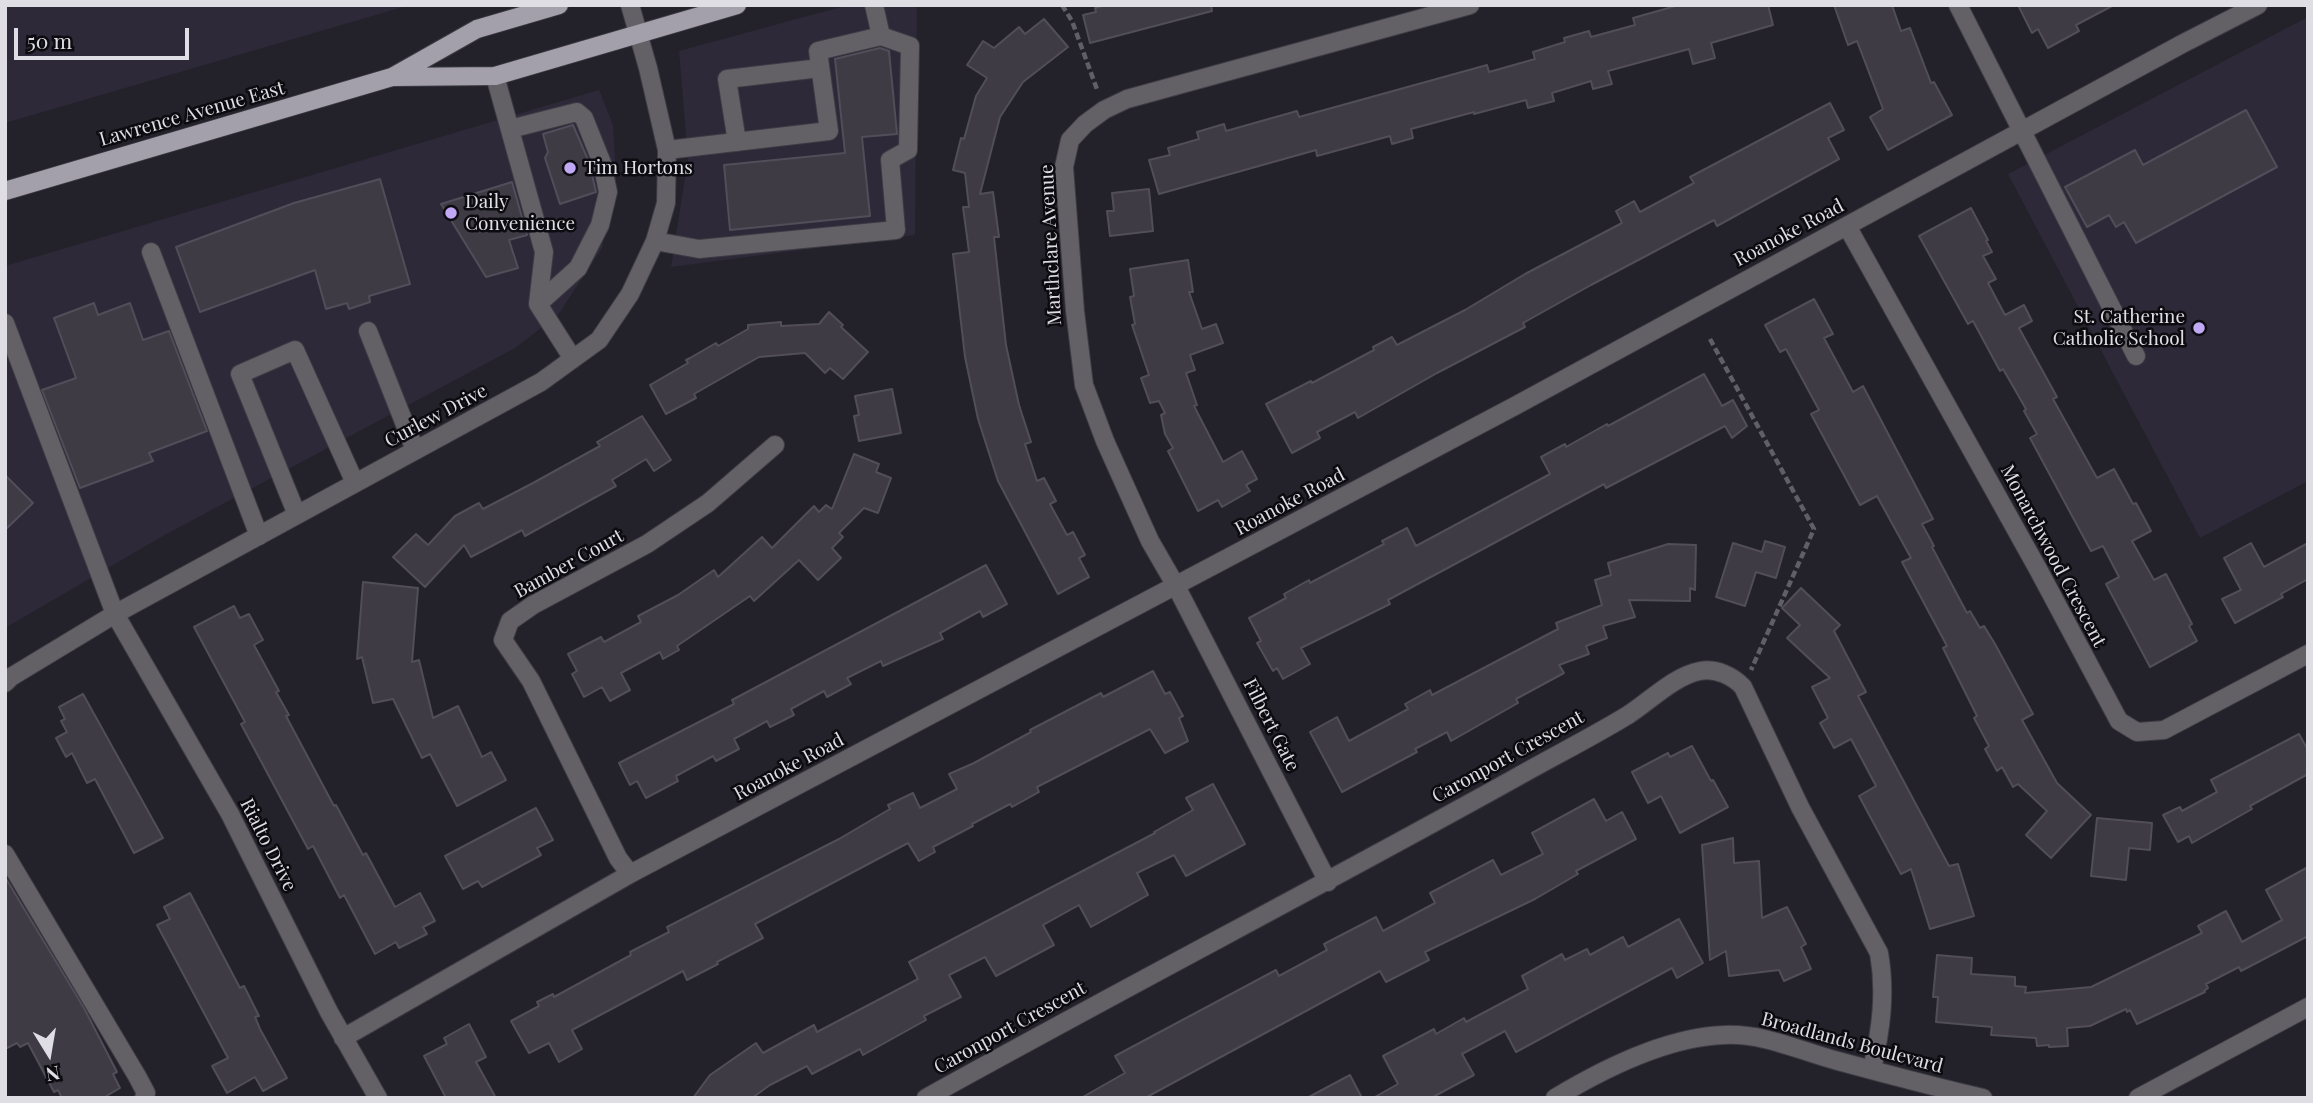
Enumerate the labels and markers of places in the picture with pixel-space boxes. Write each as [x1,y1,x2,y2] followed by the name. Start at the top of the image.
[584,157,693,179] place label: Tim Hortons
[562,160,578,176] marker: Tim Hortons
[465,191,575,235] place label: Daily Convenience
[443,205,459,221] marker: Daily Convenience
[2053,306,2185,350] place label: St. Catherine Catholic School
[2191,320,2207,336] marker: St. Catherine Catholic School

